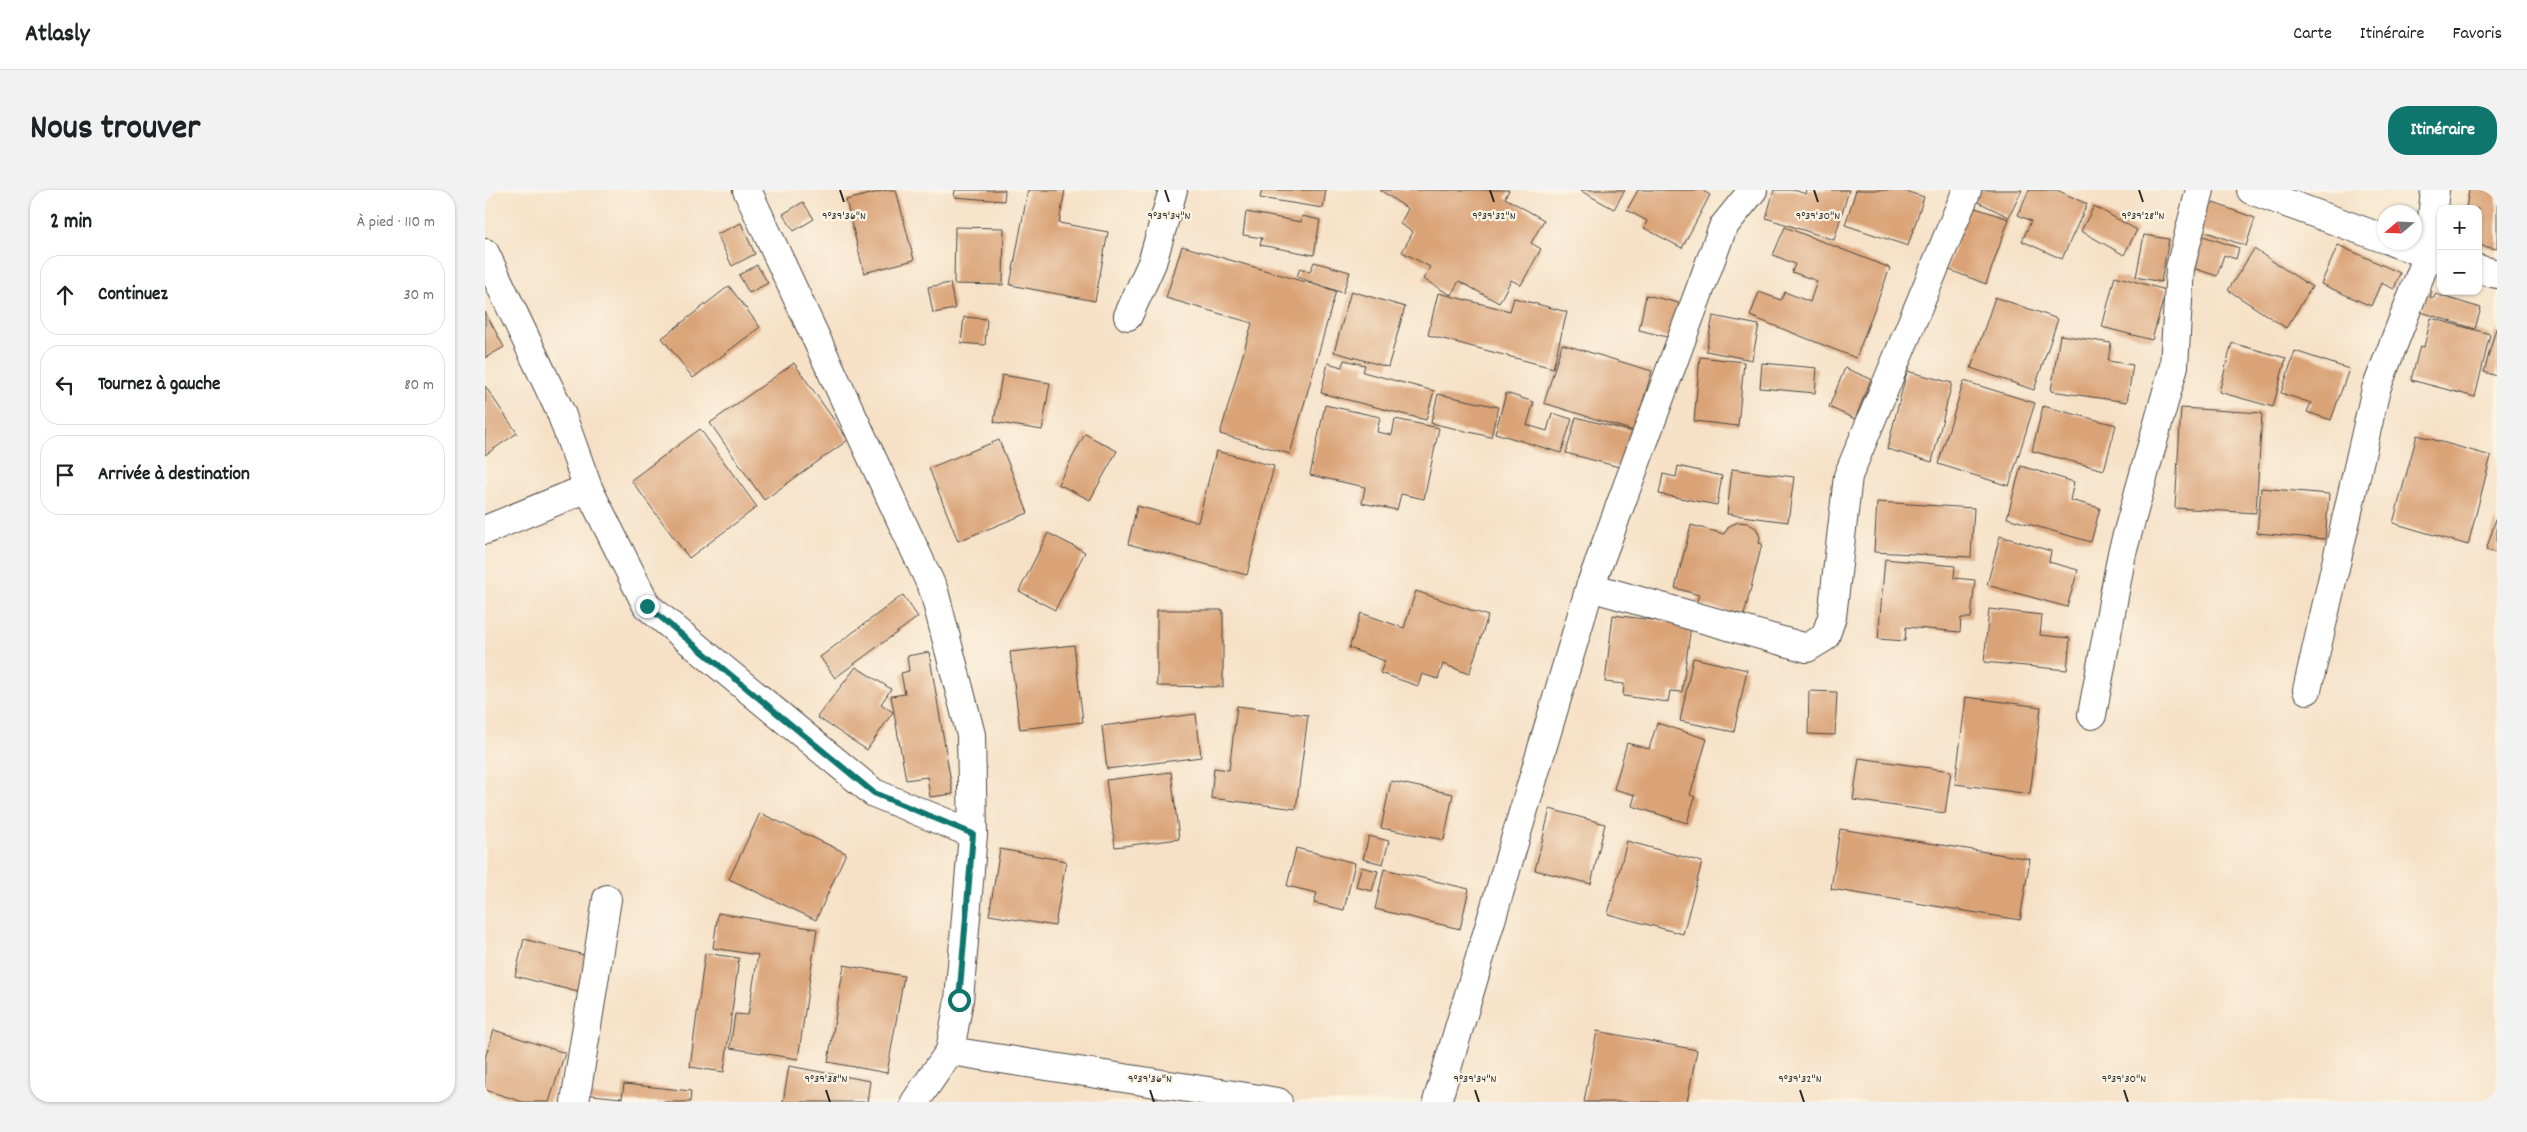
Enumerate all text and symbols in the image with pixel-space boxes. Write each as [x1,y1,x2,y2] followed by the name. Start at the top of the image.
[25,18,89,52] text: Atlasly
[2293,22,2332,47] text: Carte
[2360,22,2424,47] text: Itinéraire
[2452,22,2502,47] text: Favoris
[30,105,200,155] text: Nous trouver
[2388,106,2497,155] button: Itinéraire
[2377,205,2422,250] north arrow
[2437,205,2482,295] map controls
[2437,205,2482,250] button: +
[50,208,92,238] text: 2 min
[822,208,866,225] text: 9°39'36"N
[1147,208,1191,225] text: 9°39'34"N
[1472,208,1516,225] text: 9°39'32"N
[1796,208,1840,225] text: 9°39'30"N
[2122,208,2164,225] text: 9°39'28"N
[357,211,435,234] text: À pied · 110 m
[2437,250,2482,295] button: −
[51,281,79,309] icon: ahead
[98,282,168,309] text: Continuez
[404,284,434,307] text: 30 m
[51,371,79,399] icon: left
[98,372,220,399] text: Tournez à gauche
[404,374,434,397] text: 80 m
[51,461,79,489] icon: arrive
[98,462,250,489] text: Arrivée à destination
[636,595,659,618] route end
[948,989,971,1012] route start
[805,1071,848,1088] text: 9°39'38"N
[1128,1071,1172,1088] text: 9°39'36"N
[1453,1071,1497,1088] text: 9°39'34"N
[1778,1071,1822,1088] text: 9°39'32"N
[2102,1071,2146,1088] text: 9°39'30"N

